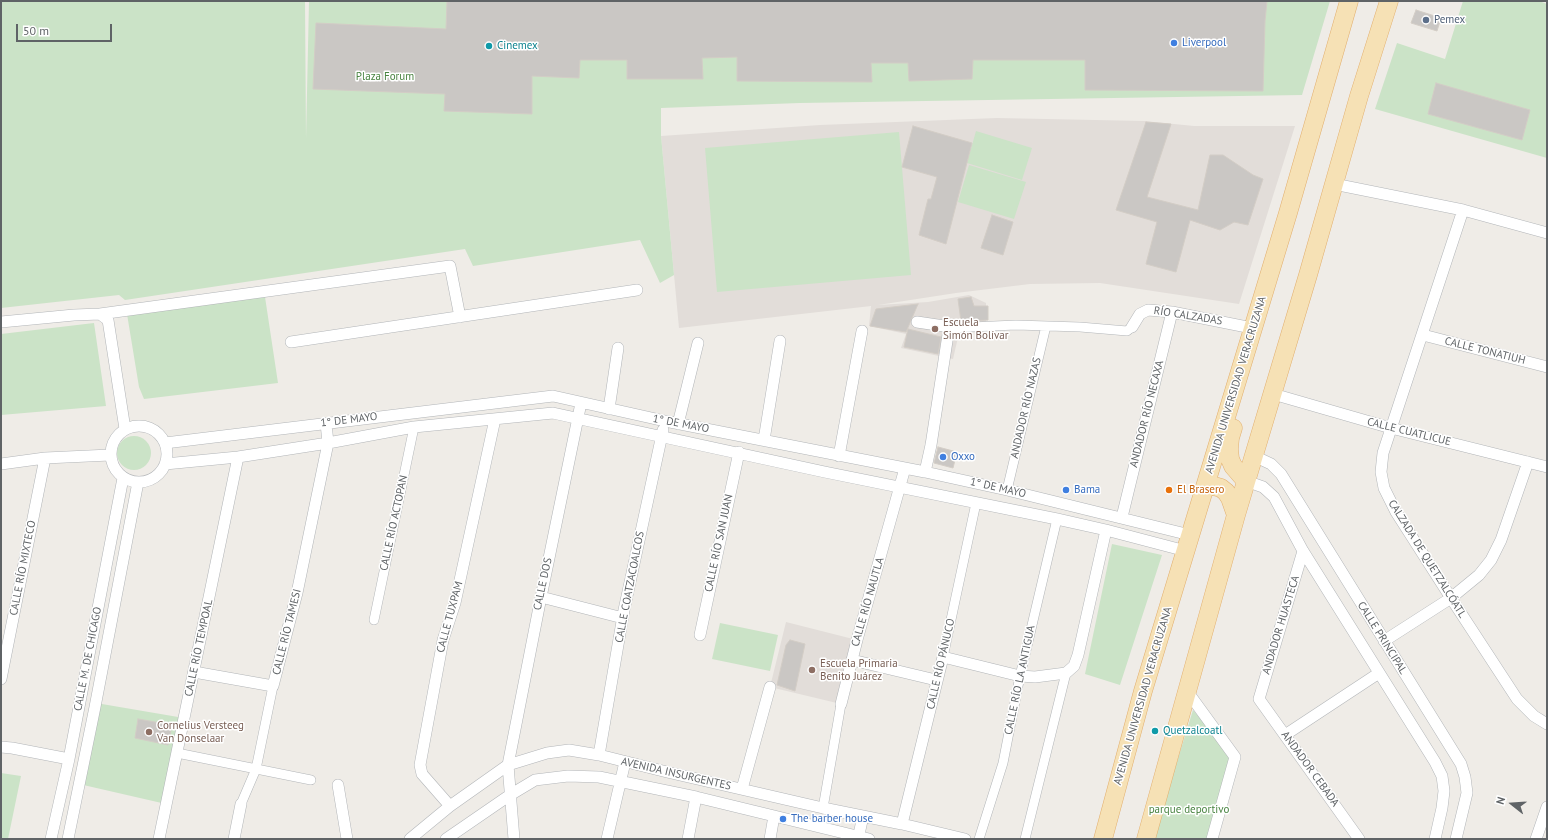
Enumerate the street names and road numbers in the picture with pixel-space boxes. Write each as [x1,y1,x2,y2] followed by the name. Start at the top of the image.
[1203,295,1269,475] street label: AVENIDA UNIVERSIDAD VERACRUZANA
[1153,304,1223,328] street label: RÍO CALZADAS
[1443,335,1527,367] street label: CALLE TONATIUH
[1008,356,1044,460] street label: ANDADOR RÍO NAZAS
[1127,359,1167,469] street label: ANDADOR RÍO NECAXA
[320,410,378,430] street label: 1° DE MAYO
[652,412,710,436] street label: 1° DE MAYO
[1366,415,1452,449] street label: CALLE CUATLICUE
[377,474,411,572] street label: CALLE RÍO ACTOPAN
[969,475,1027,501] street label: 1° DE MAYO
[702,493,736,593] street label: CALLE RÍO SAN JUAN
[1385,498,1469,620] street label: CALZADA DE QUETZALCÓATL
[7,519,39,617] street label: CALLE RÍO MIXTECO
[613,530,647,644] street label: CALLE COATZACOALCOS
[849,556,887,648] street label: CALLE RÍO NAUTLA
[531,557,555,611] street label: CALLE DOS
[1260,574,1302,676] street label: ANDADOR HUASTECA
[434,580,466,654] street label: CALLE TUXPAM
[270,588,304,676] street label: CALLE RÍO TAMESI
[182,598,216,698] street label: CALLE RÍO TEMPOAL
[1354,599,1410,677] street label: CALLE PRINCIPAL
[1111,605,1175,787] street label: AVENIDA UNIVERSIDAD VERACRUZANA
[71,606,105,712] street label: CALLE M. DE CHICAGO
[924,617,958,711] street label: CALLE RÍO PÁNUCO
[1002,624,1038,736] street label: CALLE RÍO LA ANTIGUA
[1278,729,1342,809] street label: ANDADOR CEBADA
[620,755,732,793] street label: AVENIDA INSURGENTES

